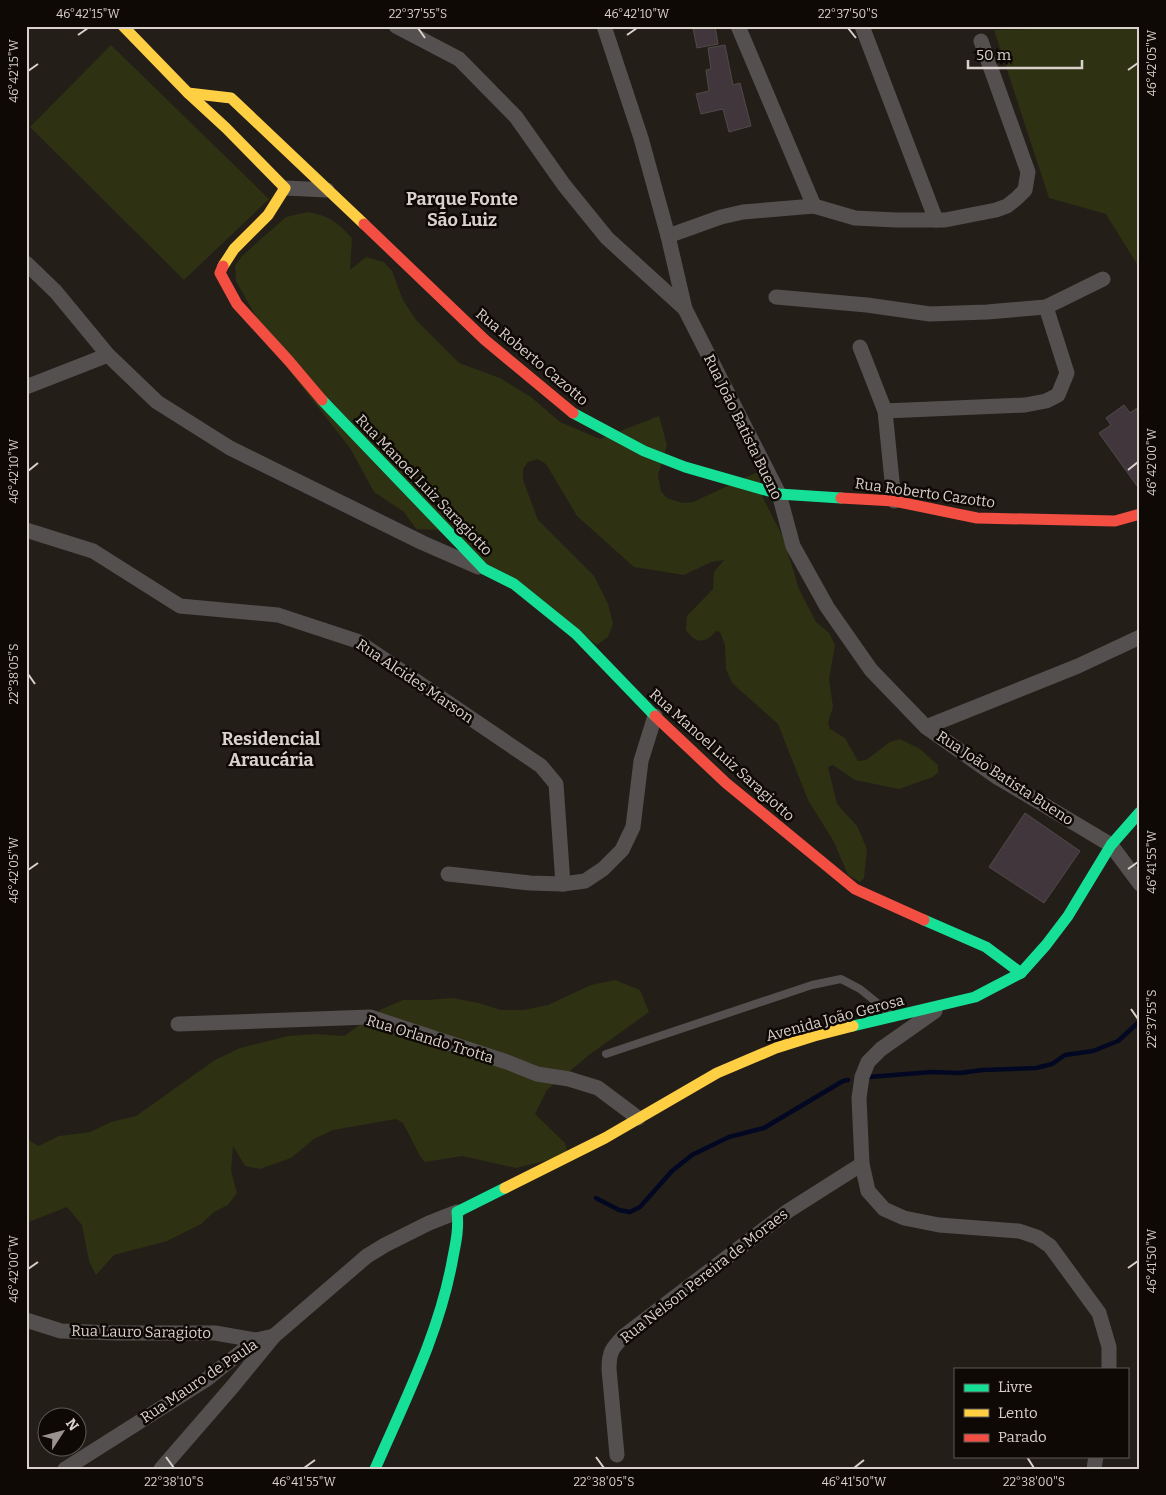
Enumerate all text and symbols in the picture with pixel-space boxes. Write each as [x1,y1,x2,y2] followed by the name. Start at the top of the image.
[56,7,120,21] text: 46°42'15"W
[389,7,447,21] text: 22°37'55"S
[605,7,670,21] text: 46°42'10"W
[818,7,878,21] text: 22°37'50"S
[1145,29,1159,96] text: 46°42'05"W
[968,38,1082,70] scale bar
[7,39,21,103] text: 46°42'15"W
[976,46,1012,64] text: 50 m
[406,188,518,231] district label: Parque Fonte São Luiz
[472,305,592,409] street label: Rua Roberto Cazotto
[700,351,786,503] street label: Rua João Batista Bueno
[352,411,496,559] street label: Rua Manoel Luiz Saragiotto
[1145,427,1159,496] text: 46°42'00"W
[7,438,21,503] text: 46°42'10"W
[854,474,996,512] street label: Rua Roberto Cazotto
[353,635,477,727] street label: Rua Alcides Marson
[7,644,21,704] text: 22°38'05"S
[646,685,798,825] street label: Rua Manoel Luiz Saragiotto
[933,727,1077,829] street label: Rua João Batista Bueno
[222,728,321,771] district label: Residencial Araucária
[1145,830,1159,894] text: 46°41'55"W
[7,836,21,903] text: 46°42'05"W
[1145,990,1159,1048] text: 22°37'55"S
[764,991,906,1045] street label: Avenida João Gerosa
[364,1011,496,1067] street label: Rua Orlando Trotta
[617,1205,791,1347] street label: Rua Nelson Pereira de Moraes
[1145,1228,1159,1293] text: 46°41'50"W
[7,1234,21,1303] text: 46°42'00"W
[71,1322,211,1342] street label: Rua Lauro Saragioto
[137,1335,261,1427] street label: Rua Mauro de Paula
[954,1368,1128,1458] legend
[998,1378,1033,1396] text: Livre
[998,1404,1038,1422] text: Lento
[38,1408,88,1458] north arrow
[62,1415,82,1434] text: N
[998,1428,1047,1446] text: Parado
[144,1475,204,1489] text: 22°38'10"S
[272,1475,336,1489] text: 46°41'55"W
[574,1475,634,1489] text: 22°38'05"S
[822,1475,887,1489] text: 46°41'50"W
[1003,1475,1065,1489] text: 22°38'00"S

